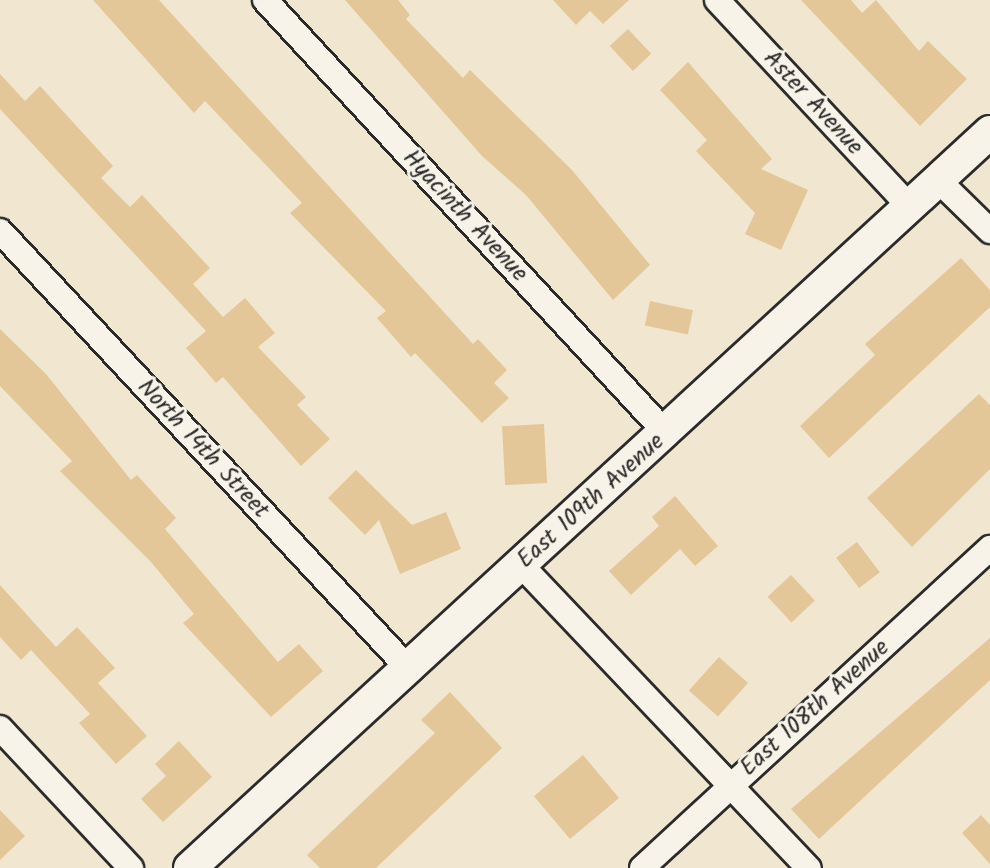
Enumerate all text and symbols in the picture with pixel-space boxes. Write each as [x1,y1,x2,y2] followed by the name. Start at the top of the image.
[757,44,869,162] street label: Aster Avenue
[396,144,534,288] street label: Hyacinth Avenue
[131,373,275,525] street label: North 14th Street
[511,427,671,575] street label: East 109th Avenue
[734,633,896,783] street label: East 108th Avenue

